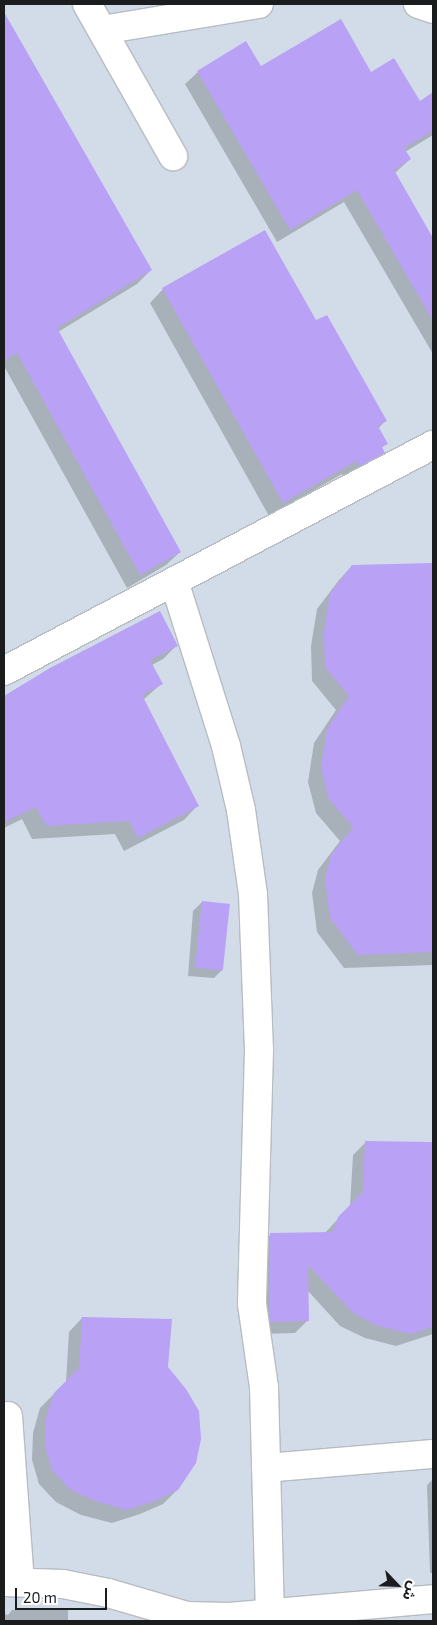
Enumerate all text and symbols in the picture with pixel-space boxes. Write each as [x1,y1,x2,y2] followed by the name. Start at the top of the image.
[372,1560,422,1610] north arrow
[18,1578,110,1610] scale bar
[399,1579,423,1604] text: ش
[23,1588,57,1606] text: 20 m

